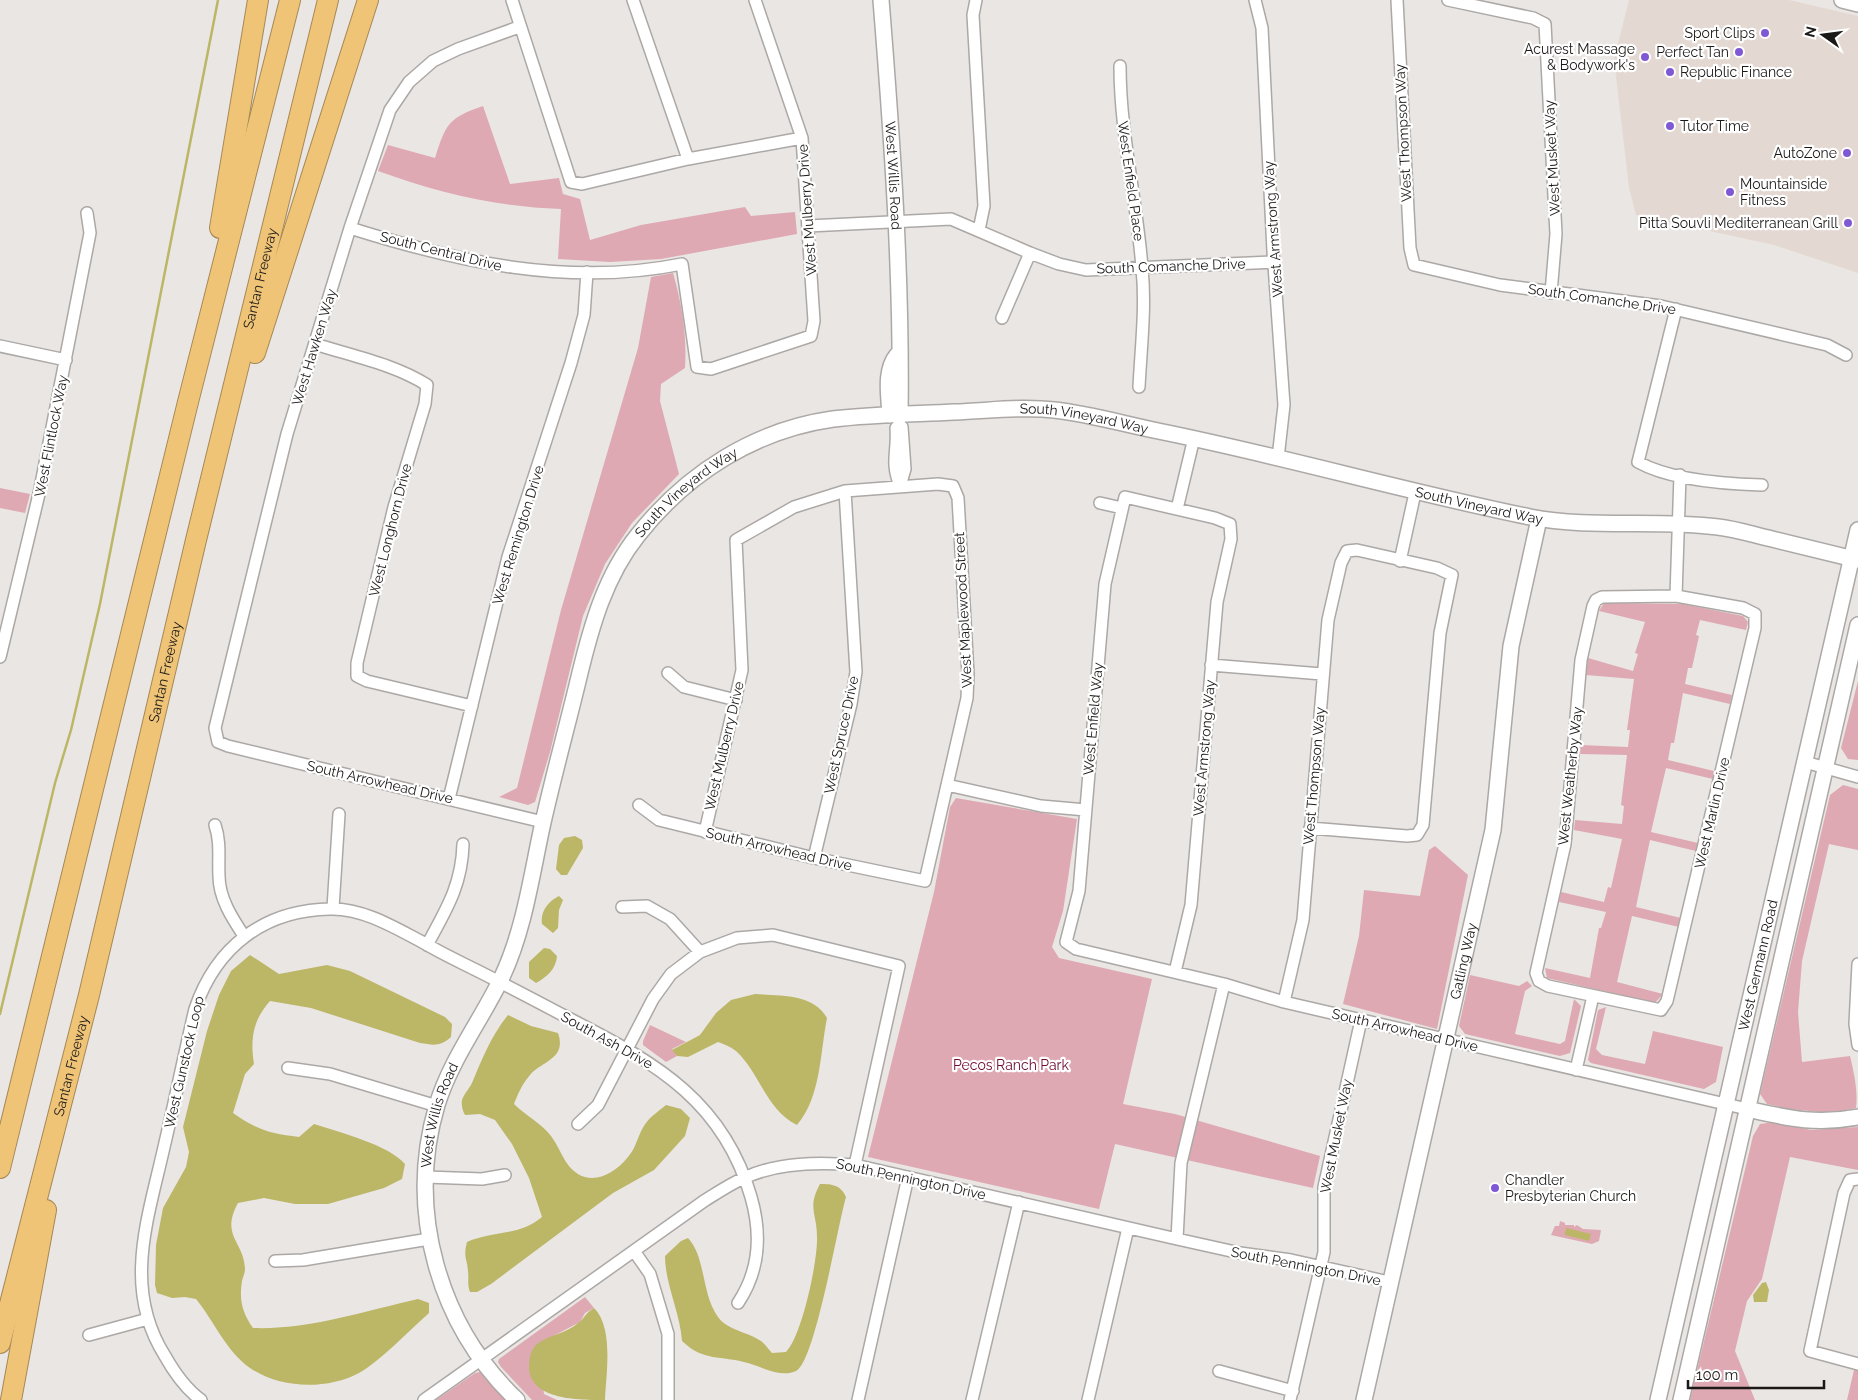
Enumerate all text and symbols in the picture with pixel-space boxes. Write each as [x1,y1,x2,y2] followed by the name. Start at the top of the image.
[1798,10,1848,60] north arrow
[1684,25,1755,41] place label: Sport Clips
[1801,25,1819,39] text: N
[1759,27,1771,39] marker: Sport Clips
[1524,41,1635,73] place label: Acurest Massage & Bodywork's
[1656,44,1729,60] place label: Perfect Tan
[1733,46,1745,58] marker: Perfect Tan
[1639,51,1651,63] marker: Acurest Massage & Bodywork's
[1391,63,1415,202] street label: West Thompson Way
[1680,64,1792,80] place label: Republic Finance
[1664,66,1676,78] marker: Republic Finance
[1541,99,1563,216] street label: West Musket Way
[1680,118,1749,134] place label: Tutor Time
[1115,120,1147,242] street label: West Enfield Place
[1664,120,1676,132] marker: Tutor Time
[882,121,905,230] street label: West Willis Road
[794,143,820,277] street label: West Mulberry Drive
[1773,145,1837,161] place label: AutoZone
[1841,147,1853,159] marker: AutoZone
[1260,160,1286,298] street label: West Armstrong Way
[1740,176,1827,208] place label: Mountainside Fitness
[1724,186,1736,198] marker: Mountainside Fitness
[1639,215,1838,231] place label: Pitta Souvli Mediterranean Grill
[1842,217,1854,229] marker: Pitta Souvli Mediterranean Grill
[240,226,280,330] street label: Santan Freeway
[378,228,504,274] street label: South Central Drive
[1096,255,1246,277] street label: South Comanche Drive
[1527,281,1677,317] street label: South Comanche Drive
[289,286,340,407] street label: West Hawken Way
[31,373,71,498] street label: West Flintlock Way
[1020,400,1150,437] street label: South Vineyard Way
[631,444,740,540] street label: South Vineyard Way
[366,462,414,598] street label: West Longhorn Drive
[489,463,547,607] street label: West Remington Drive
[1414,484,1545,527] street label: South Vineyard Way
[951,531,975,688] street label: West Maplewood Street
[145,620,185,724] street label: Santan Freeway
[1080,661,1106,776] street label: West Enfield Way
[821,675,861,795] street label: West Spruce Drive
[1190,679,1218,817] street label: West Armstrong Way
[701,680,747,812] street label: West Mulberry Drive
[1555,705,1585,846] street label: West Weatherby Way
[1300,706,1328,846] street label: West Thompson Way
[1691,756,1733,870] street label: West Marlin Drive
[305,757,455,807] street label: South Arrowhead Drive
[704,824,854,874] street label: South Arrowhead Drive
[1735,898,1781,1033] street label: West Germann Road
[1447,921,1480,1001] street label: Gatling Way
[161,994,207,1130] street label: West Gunstock Loop
[1330,1005,1480,1055] street label: South Arrowhead Drive
[558,1008,656,1072] street label: South Ash Drive
[50,1014,92,1118] street label: Santan Freeway
[953,1057,1070,1073] park label: Pecos Ranch Park
[418,1060,461,1168] street label: West Willis Road
[1317,1077,1355,1195] street label: West Musket Way
[835,1155,987,1203] street label: South Pennington Drive
[1505,1172,1636,1204] place label: Chandler Presbyterian Church
[1489,1182,1501,1194] marker: Chandler Presbyterian Church
[1230,1244,1382,1288] street label: South Pennington Drive
[1688,1358,1824,1390] scale bar
[1696,1366,1738,1384] text: 100 m

